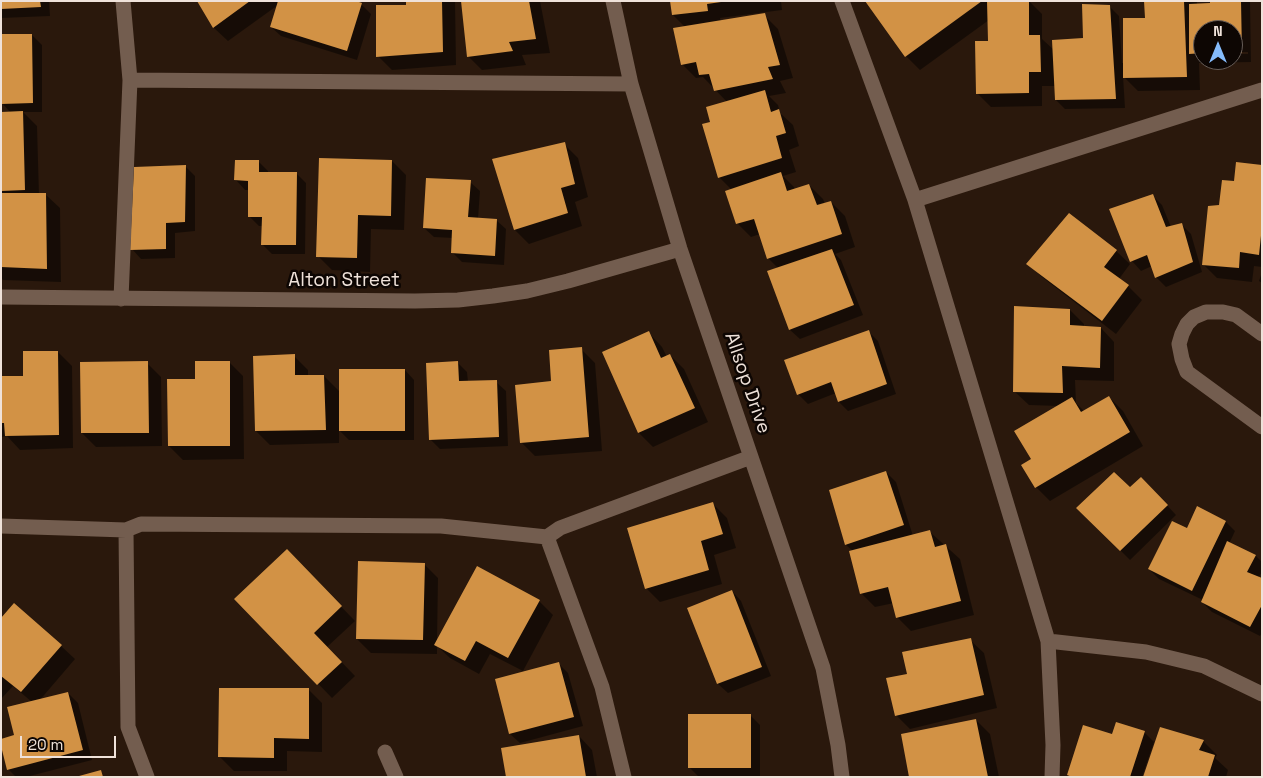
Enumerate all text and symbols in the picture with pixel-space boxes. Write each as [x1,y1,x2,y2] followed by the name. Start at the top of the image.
[1193,20,1243,70] north arrow
[1213,22,1223,40] text: N
[288,270,400,292] street label: Alton Street
[719,329,775,437] street label: Allsop Drive
[22,726,119,758] scale bar
[28,735,63,754] text: 20 m

